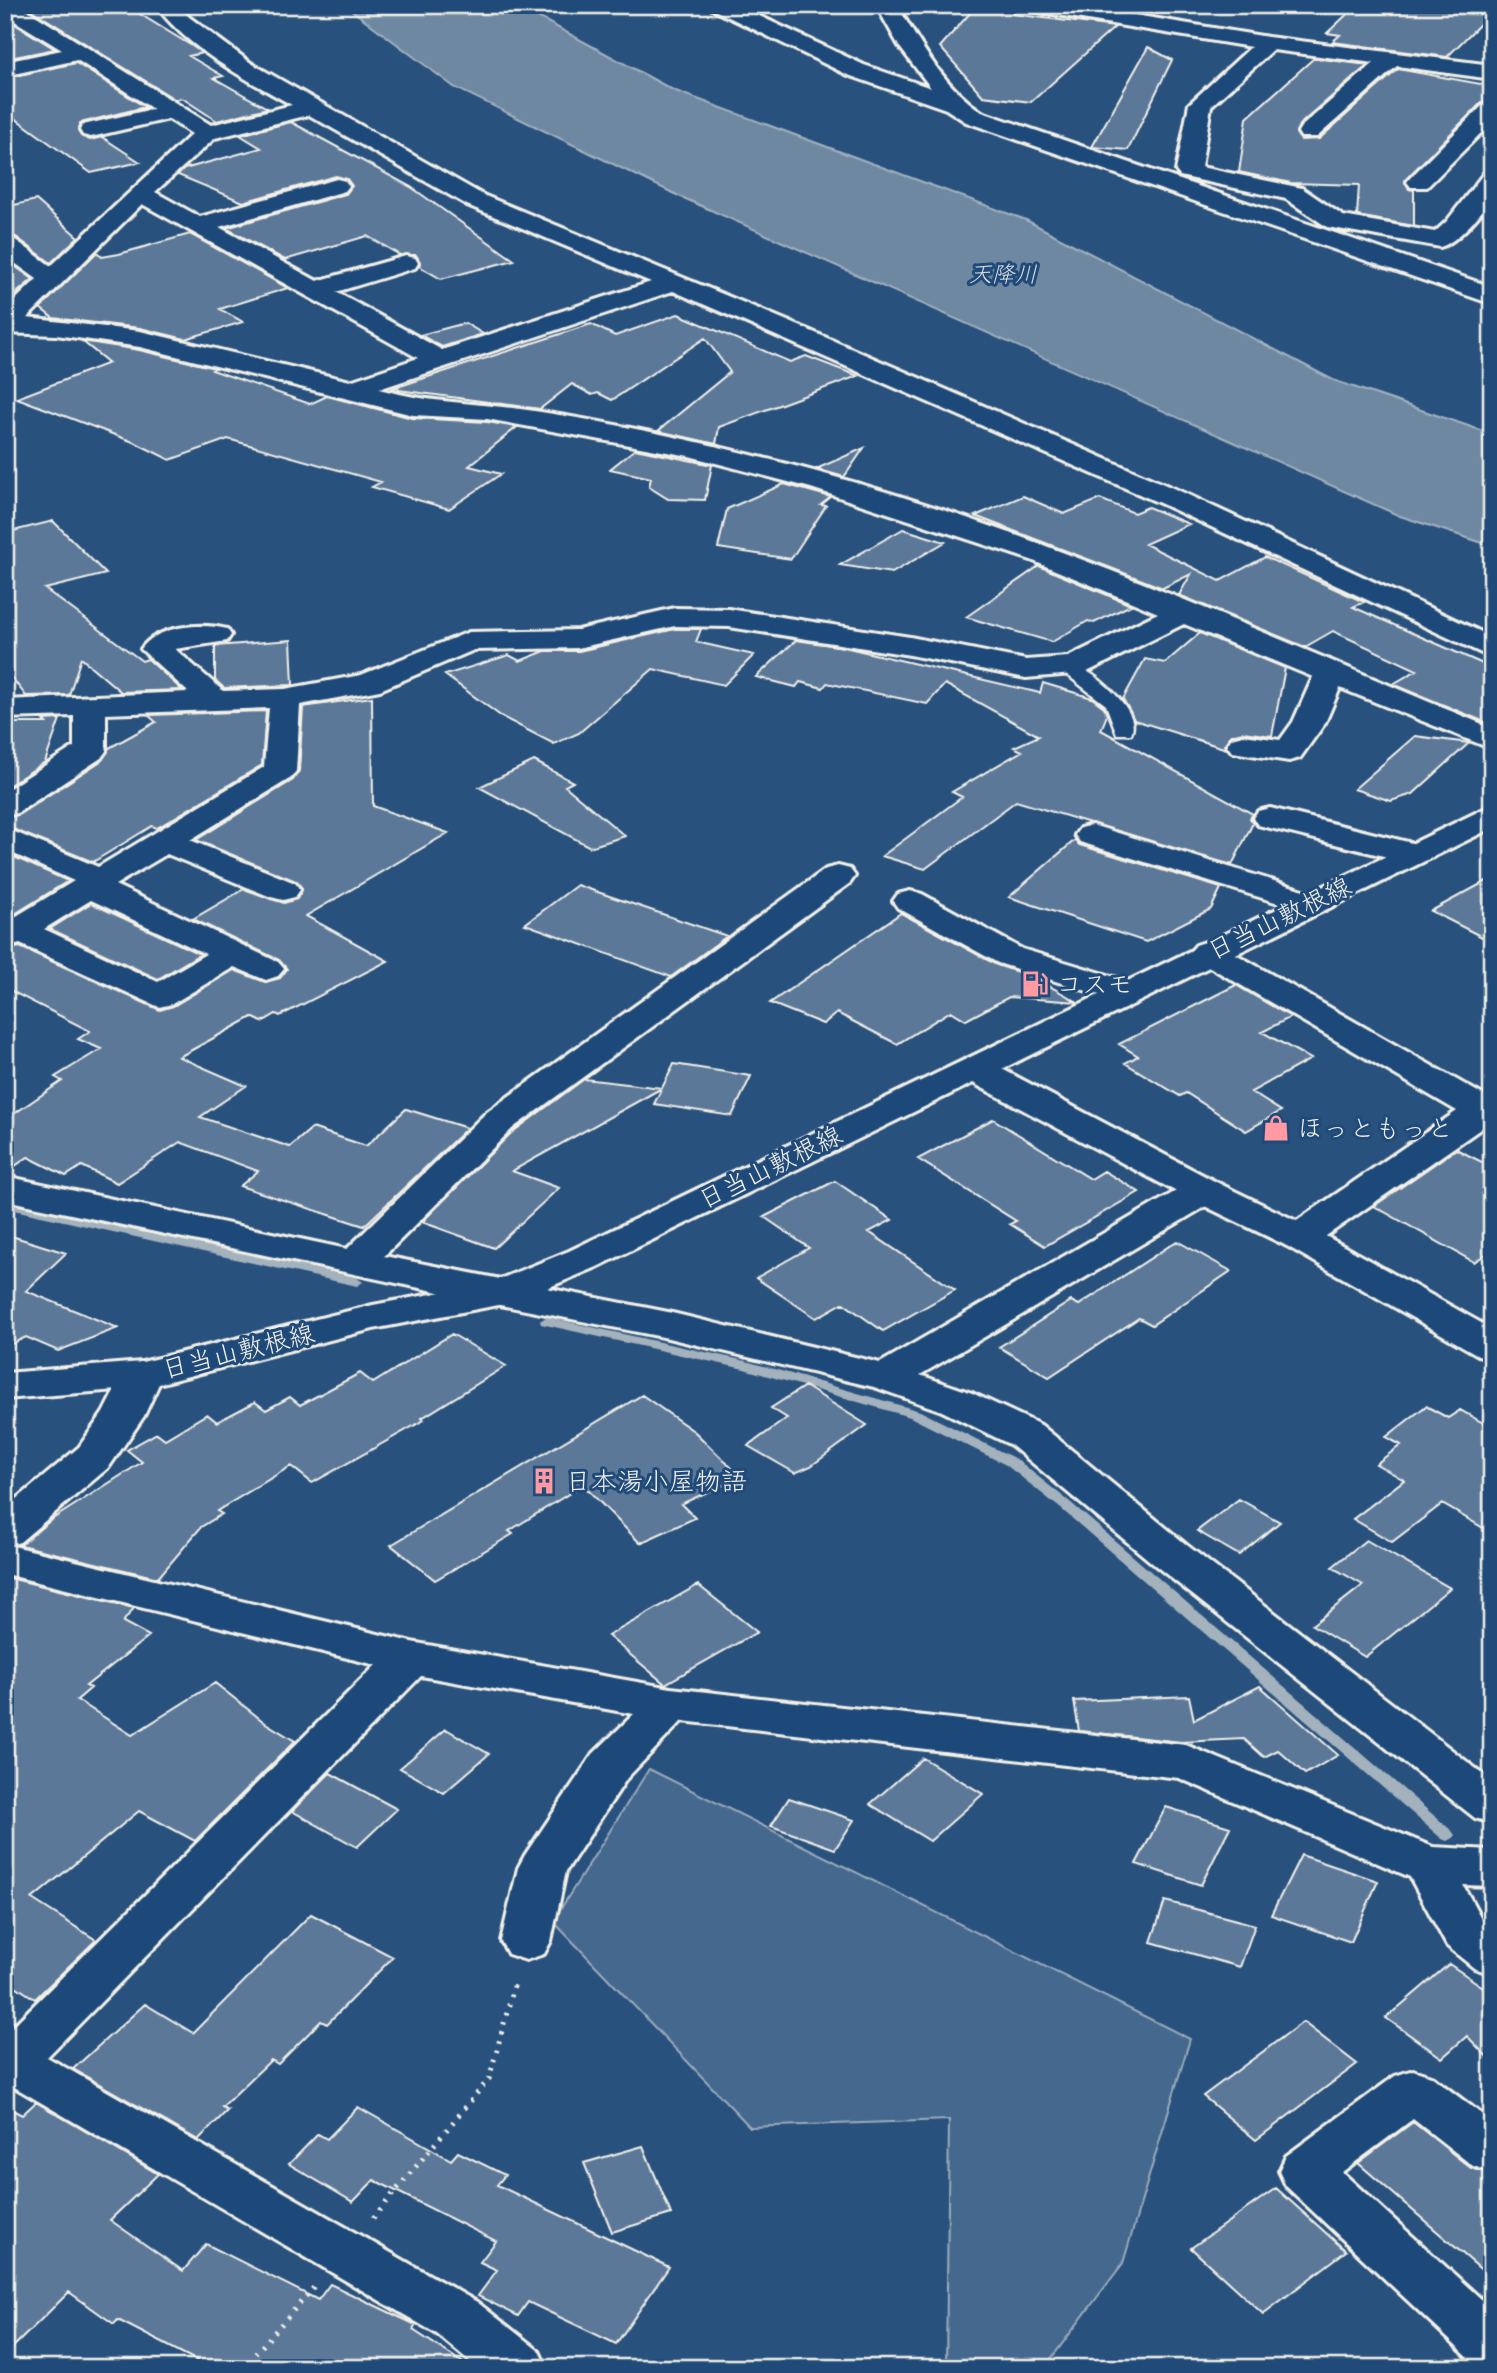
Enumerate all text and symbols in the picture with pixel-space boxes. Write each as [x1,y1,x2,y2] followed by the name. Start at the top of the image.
[969,260,1038,288] water label: 天降川
[1202,869,1356,967] street label: 日当山敷根線
[1056,968,1133,1000] place label: コスモ
[1020,969,1050,999] fuel station icon: コスモ
[1297,1112,1453,1144] place label: ほっともっと
[1261,1113,1291,1143] shop icon: ほっともっと
[693,1118,847,1216] street label: 日当山敷根線
[158,1317,318,1385] street label: 日当山敷根線
[565,1465,747,1497] place label: 日本湯小屋物語
[529,1466,559,1496] building icon: 日本湯小屋物語

